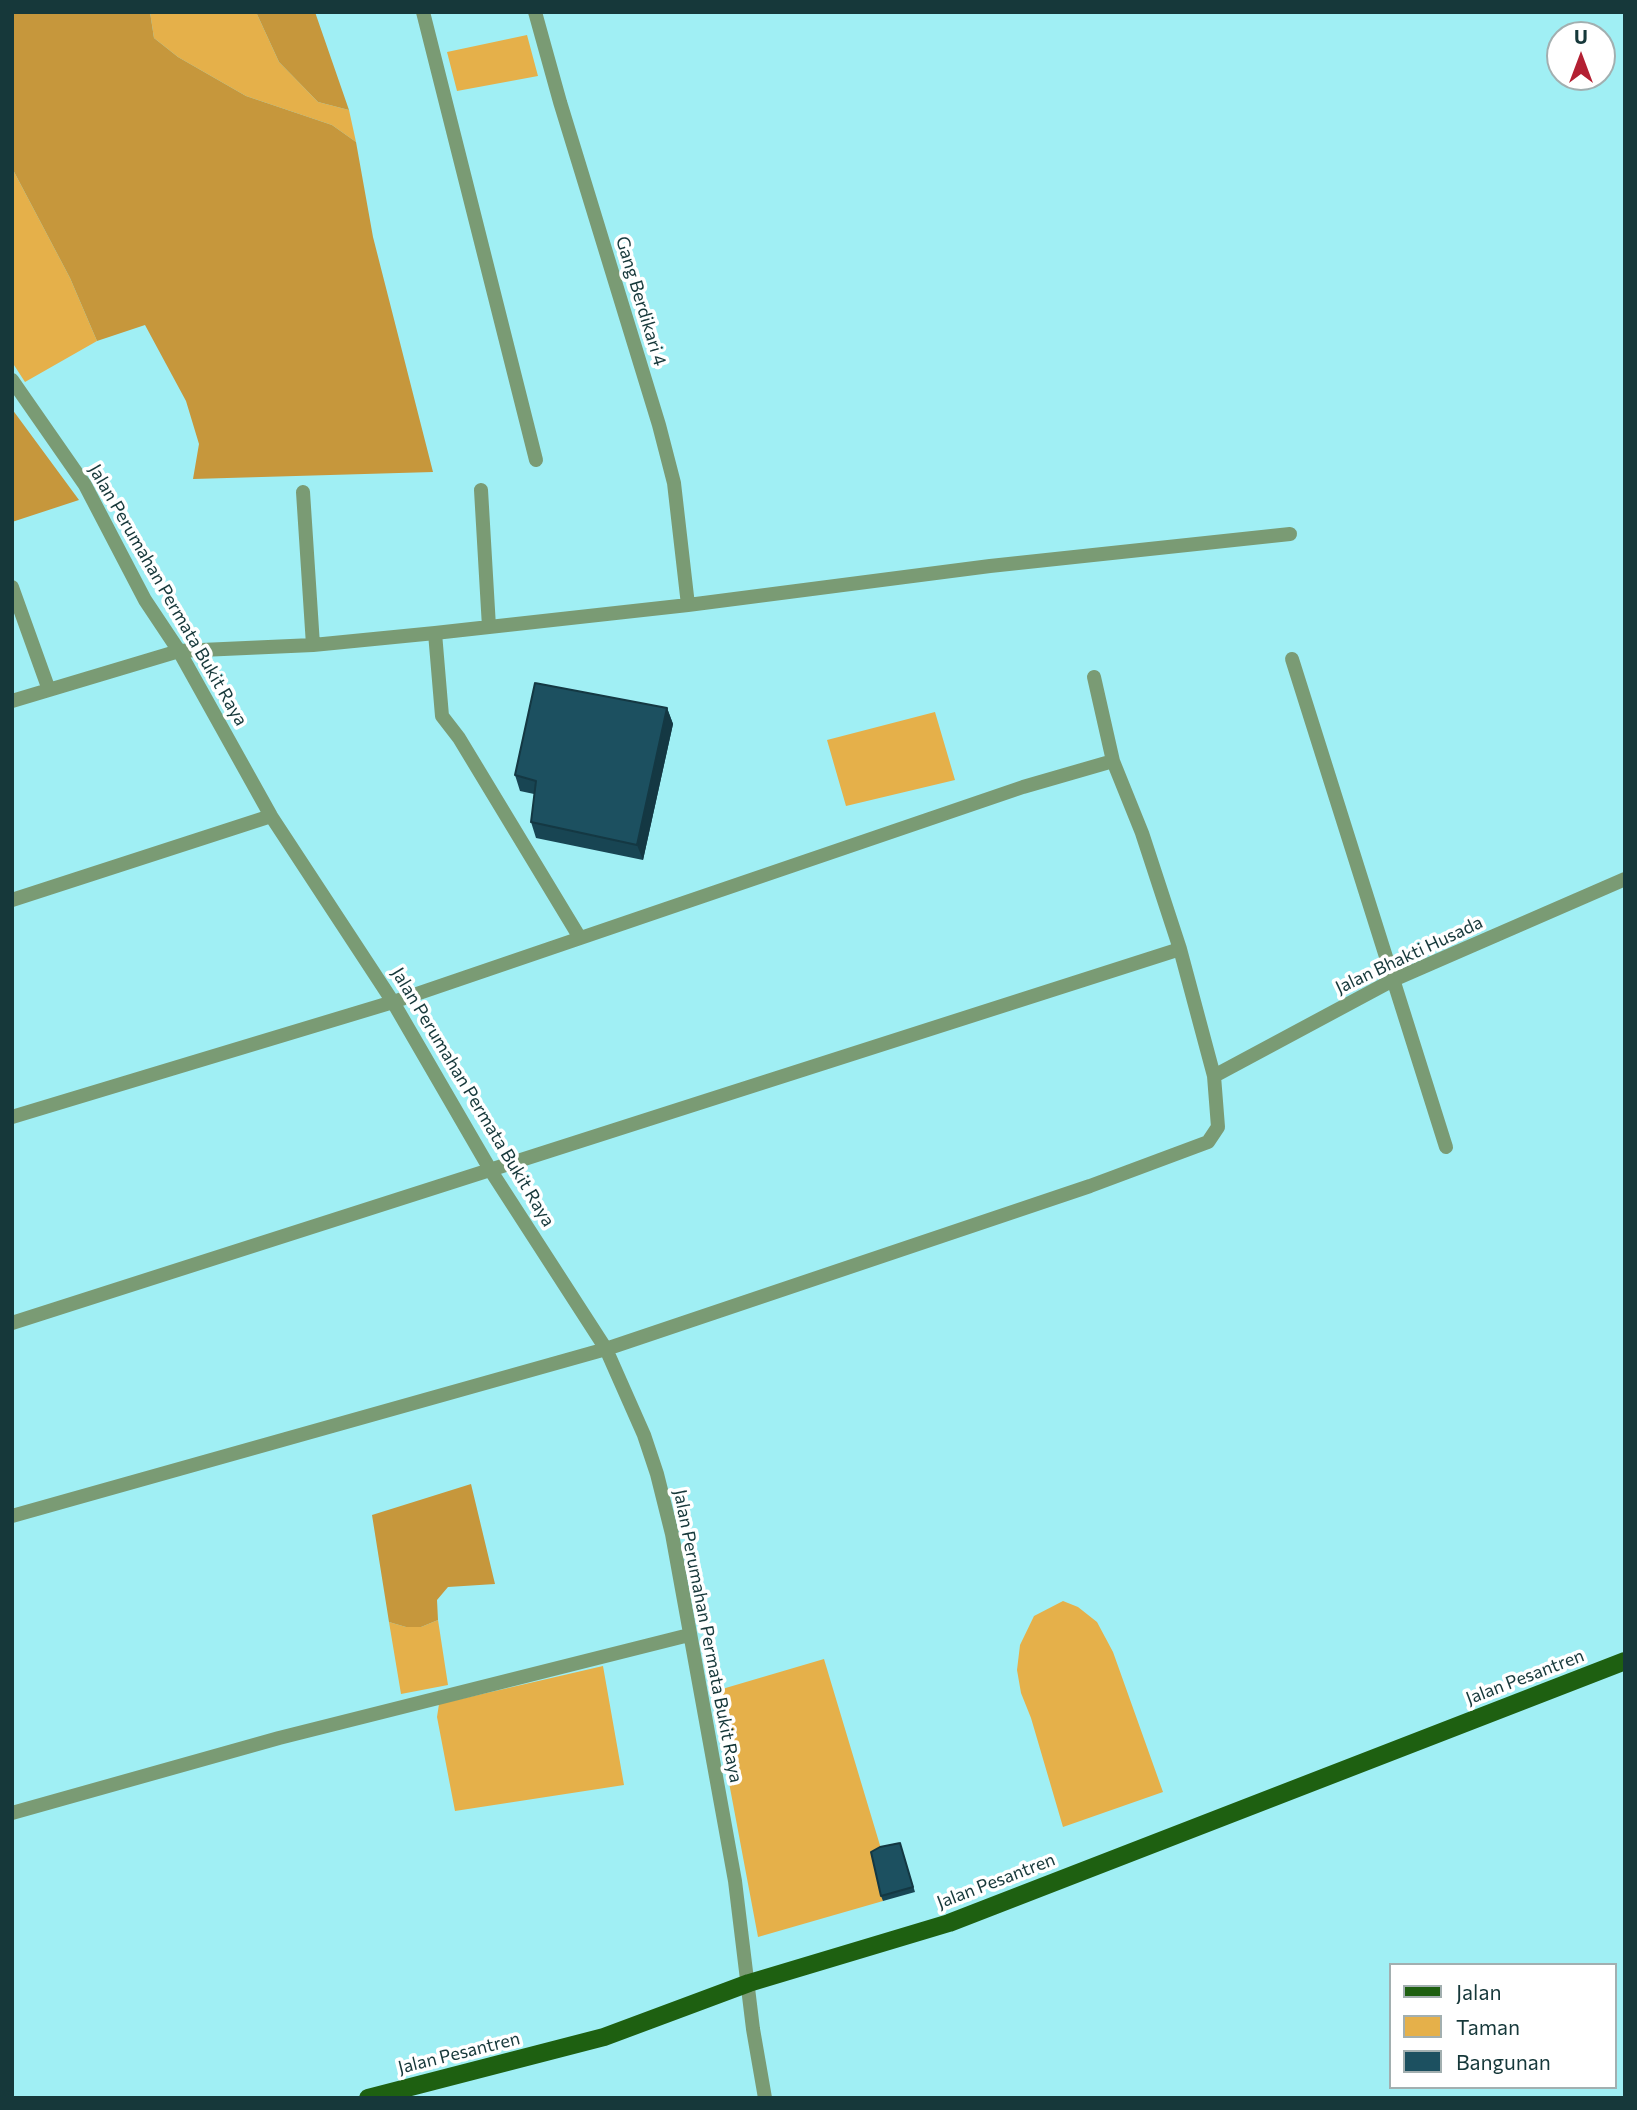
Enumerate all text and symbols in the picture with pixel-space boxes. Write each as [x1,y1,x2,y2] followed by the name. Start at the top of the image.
[1546,21,1616,91] north arrow
[1574,25,1588,48] text: U
[611,234,671,368] street label: Gang Berdikari 4
[84,460,252,730] street label: Jalan Perumahan Permata Bukit Raya
[1332,911,1486,999] street label: Jalan Bhakti Husada
[387,964,559,1230] street label: Jalan Perumahan Permata Bukit Raya
[669,1487,747,1785] street label: Jalan Perumahan Permata Bukit Raya
[1463,1645,1587,1709] street label: Jalan Pesantren
[934,1849,1058,1913] street label: Jalan Pesantren
[1388,1963,1616,2089] legend
[1456,1979,1501,2004] text: Jalan
[1456,2014,1520,2039] text: Taman
[396,2027,522,2079] street label: Jalan Pesantren
[1456,2049,1551,2074] text: Bangunan

